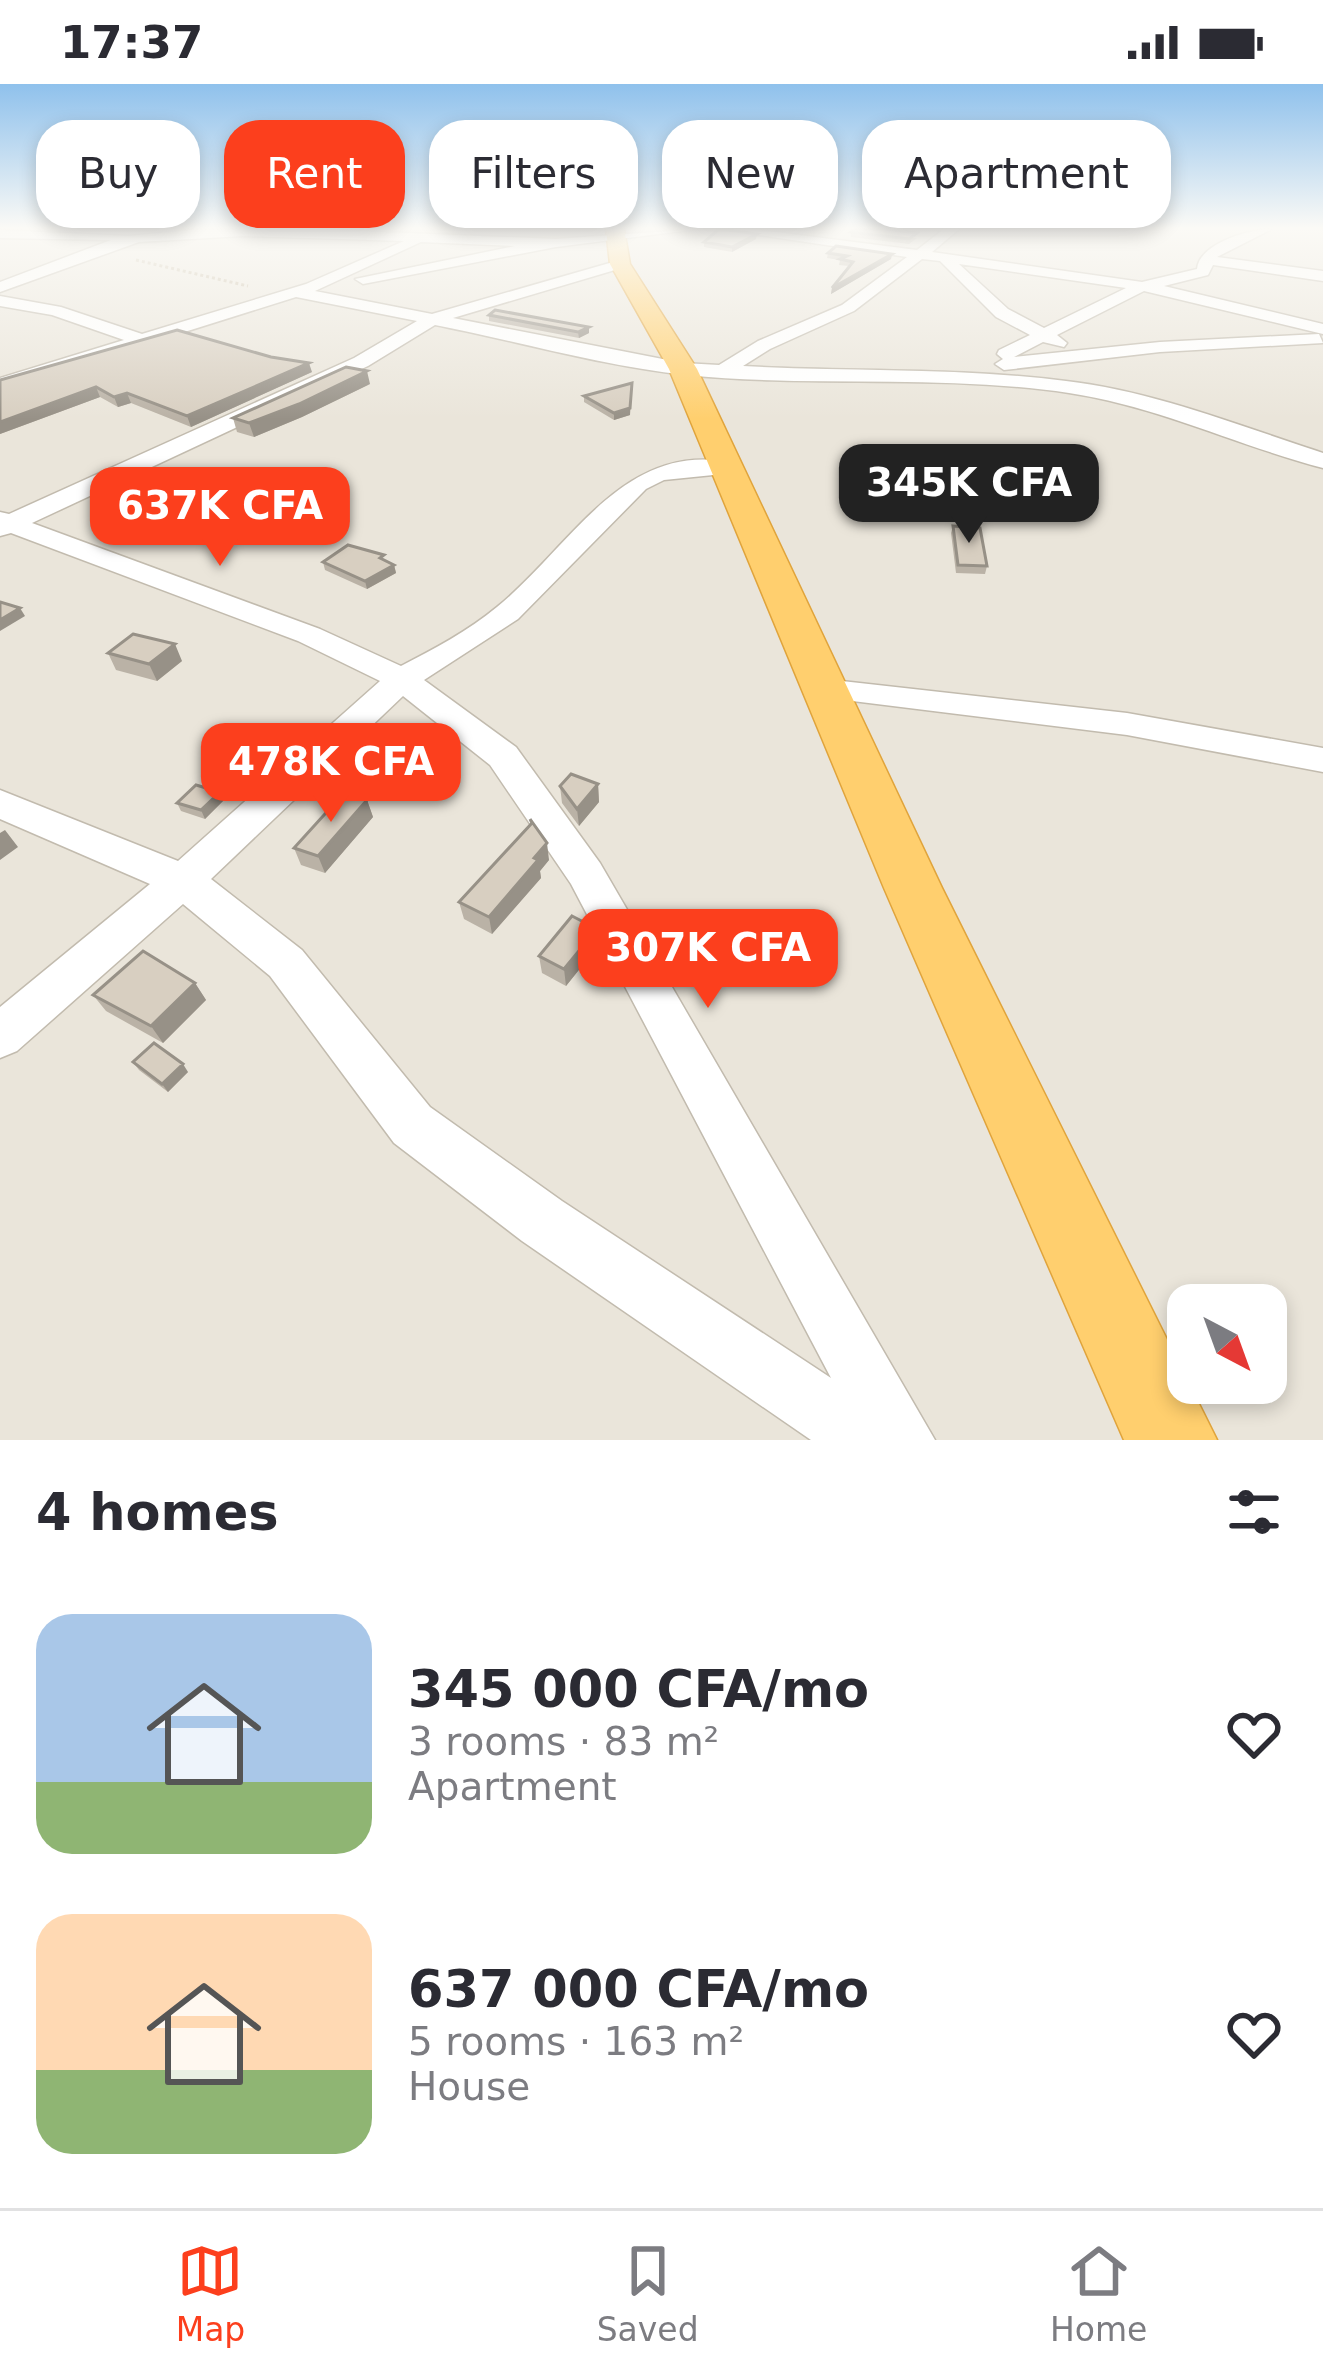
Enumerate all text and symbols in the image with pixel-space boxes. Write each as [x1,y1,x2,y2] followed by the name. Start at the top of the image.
[60,16,203,69] text: 17:37
[36,120,200,228] chip: Buy
[224,120,405,228] chip: Rent
[429,120,638,228] chip: Filters
[662,120,838,228] chip: New
[862,120,1171,228] chip: Apartment
[845,444,1093,546] pin: 345K CFA
[866,460,1072,505] text: 345K CFA
[96,467,344,569] pin: 637K CFA
[117,483,323,528] text: 637K CFA
[207,723,455,825] pin: 478K CFA
[228,739,434,784] text: 478K CFA
[584,909,832,1011] pin: 307K CFA
[605,925,811,970] text: 307K CFA
[1167,1284,1287,1404] north arrow
[1167,1284,1287,1404] map controls
[1221,1479,1287,1545] icon: filters
[36,1483,279,1542] text: 4 homes
[408,1660,869,1719] text: 345 000 CFA/mo
[132,1662,276,1806] icon: home
[1221,1701,1287,1767] icon: heart
[408,1719,719,1764] text: 3 rooms · 83 m²
[408,1764,617,1809] text: Apartment
[408,1960,869,2019] text: 637 000 CFA/mo
[132,1962,276,2106] icon: home
[1221,2001,1287,2067] icon: heart
[408,2019,744,2064] text: 5 rooms · 163 m²
[408,2064,530,2109] text: House
[176,2238,245,2349] tab: Map
[597,2238,699,2349] tab: Saved
[1050,2238,1147,2349] tab: Home

